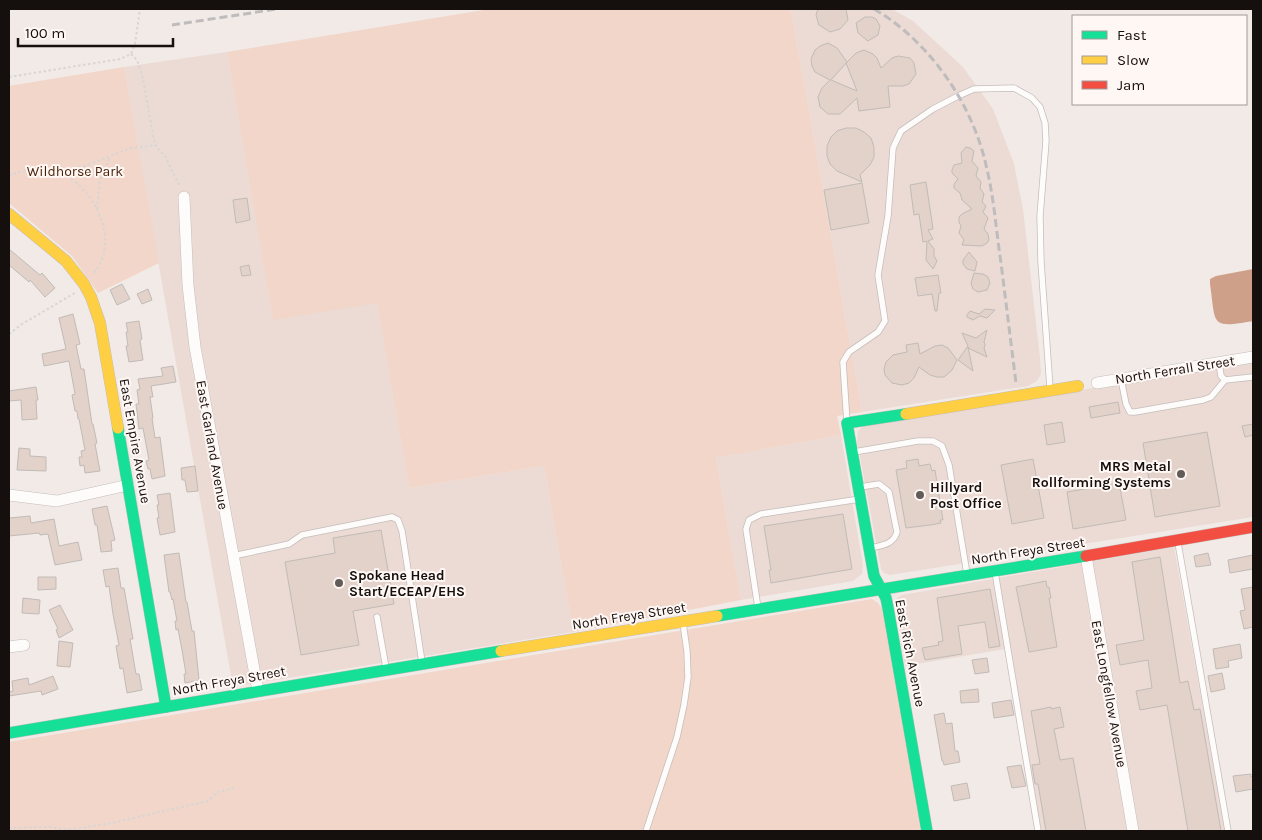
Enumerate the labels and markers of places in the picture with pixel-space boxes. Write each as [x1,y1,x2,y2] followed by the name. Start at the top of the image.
[1032,458,1171,491] place label: MRS Metal Rollforming Systems
[1175,468,1187,480] marker: MRS Metal Rollforming Systems
[930,479,1002,512] place label: Hillyard Post Office
[914,489,926,501] marker: Hillyard Post Office
[349,567,465,600] place label: Spokane Head Start/ECEAP/EHS
[333,577,345,589] marker: Spokane Head Start/ECEAP/EHS

